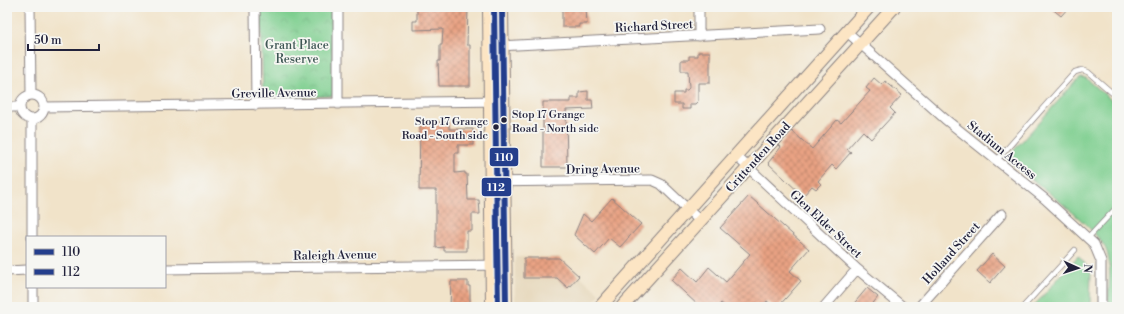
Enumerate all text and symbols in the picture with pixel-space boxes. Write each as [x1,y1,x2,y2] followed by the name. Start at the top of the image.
[614,17,694,36] street label: Richard Street
[28,26,99,52] scale bar
[34,33,62,48] text: 50 m
[265,38,329,67] park label: Grant Place Reserve
[231,85,317,102] street label: Greville Avenue
[512,108,599,136] place label: Stop 17 Grange Road - North side
[402,115,488,143] place label: Stop 17 Grange Road - South side
[499,115,509,125] marker: Stop 17 Grange Road - North side
[964,118,1039,183] street label: Stadium Access
[723,119,794,196] street label: Crittenden Road
[491,122,501,132] marker: Stop 17 Grange Road - South side
[489,147,519,167] line badge: 110
[495,151,513,165] text: 110
[566,161,640,178] street label: Dring Avenue
[481,177,512,197] line badge: 112
[487,181,505,195] text: 112
[787,187,865,262] street label: Glen Elder Street
[920,219,984,288] street label: Holland Street
[26,236,166,288] legend
[62,245,80,260] text: 110
[293,247,377,264] street label: Raleigh Avenue
[1058,248,1098,288] north arrow
[1080,264,1094,273] text: N
[62,265,80,280] text: 112

